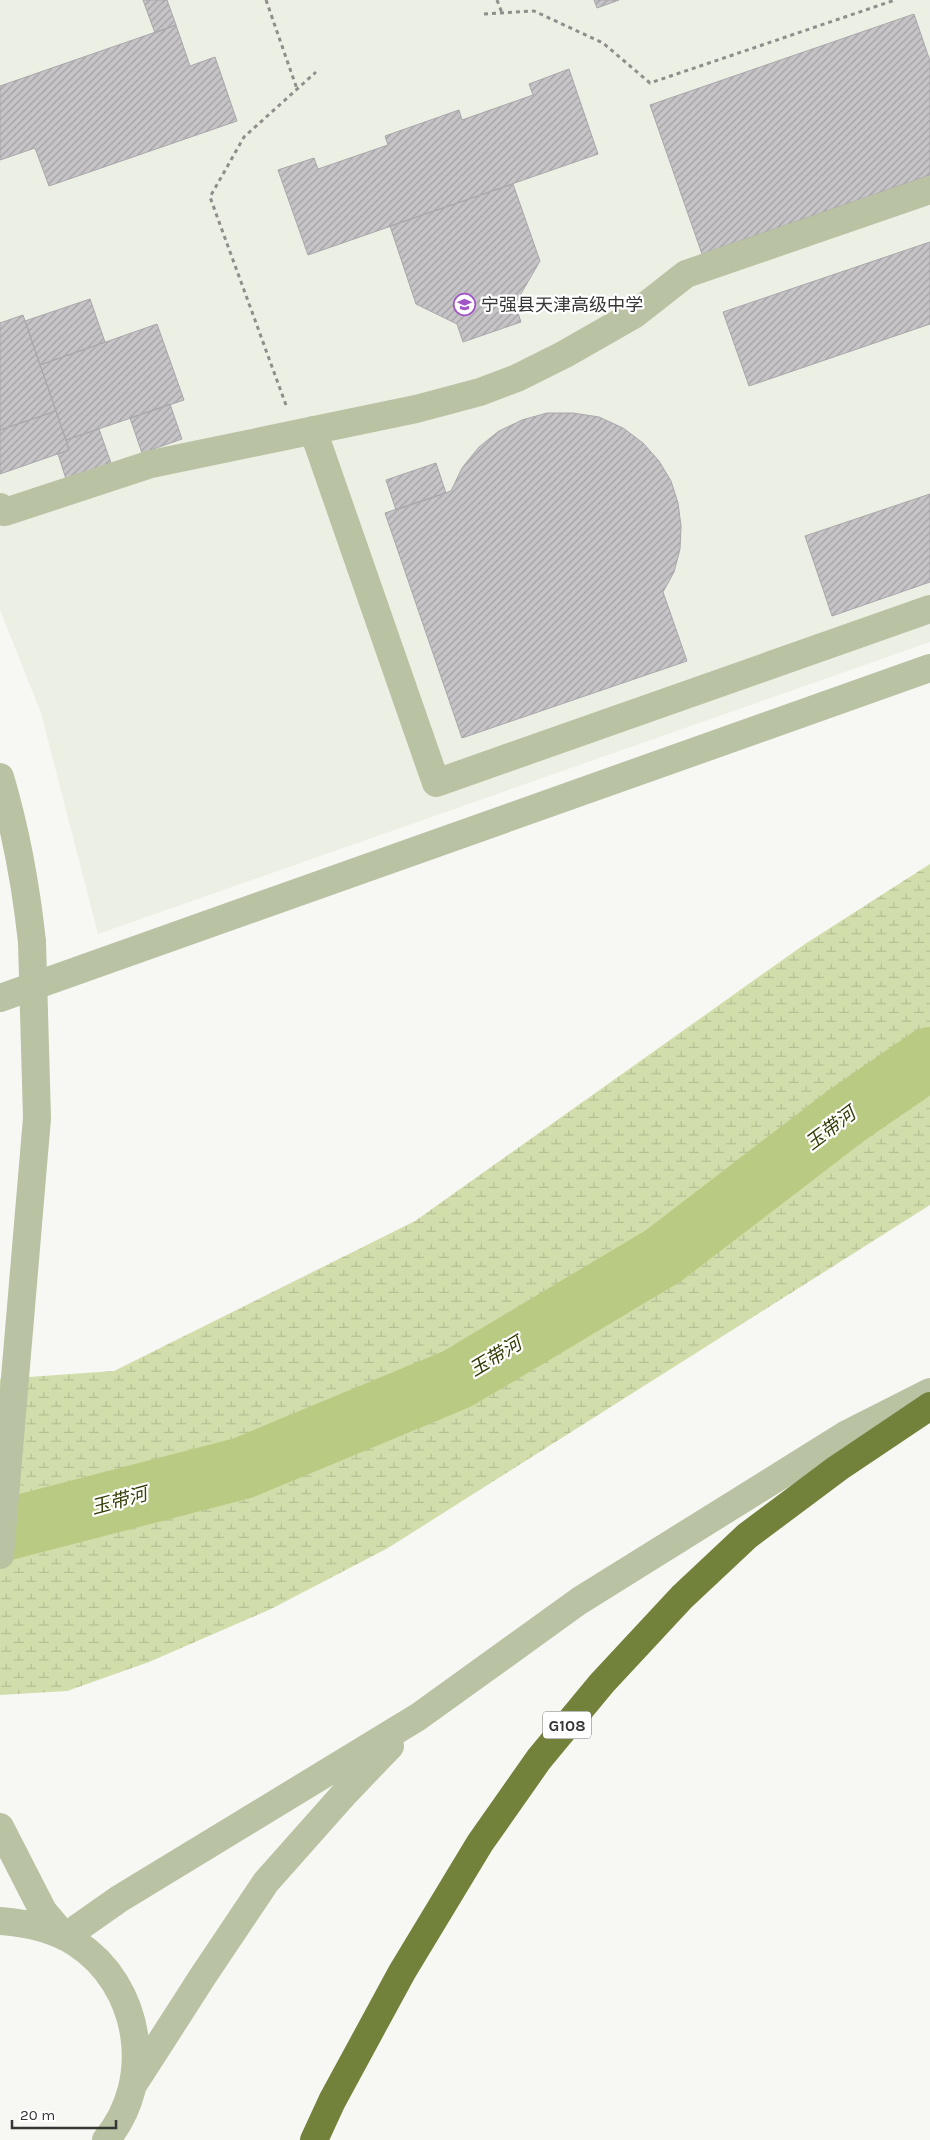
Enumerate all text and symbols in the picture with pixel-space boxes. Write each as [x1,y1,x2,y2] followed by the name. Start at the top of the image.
[453,293,477,317] school or university icon: 宁强县天津高级中学
[481,294,643,316] place label: 宁强县天津高级中学
[801,1100,863,1155] water label: 玉带河
[465,1331,529,1381] water label: 玉带河
[89,1482,153,1519] water label: 玉带河
[543,1712,591,1738] road number: G108
[12,2098,116,2130] scale bar
[20,2106,55,2124] text: 20 m

